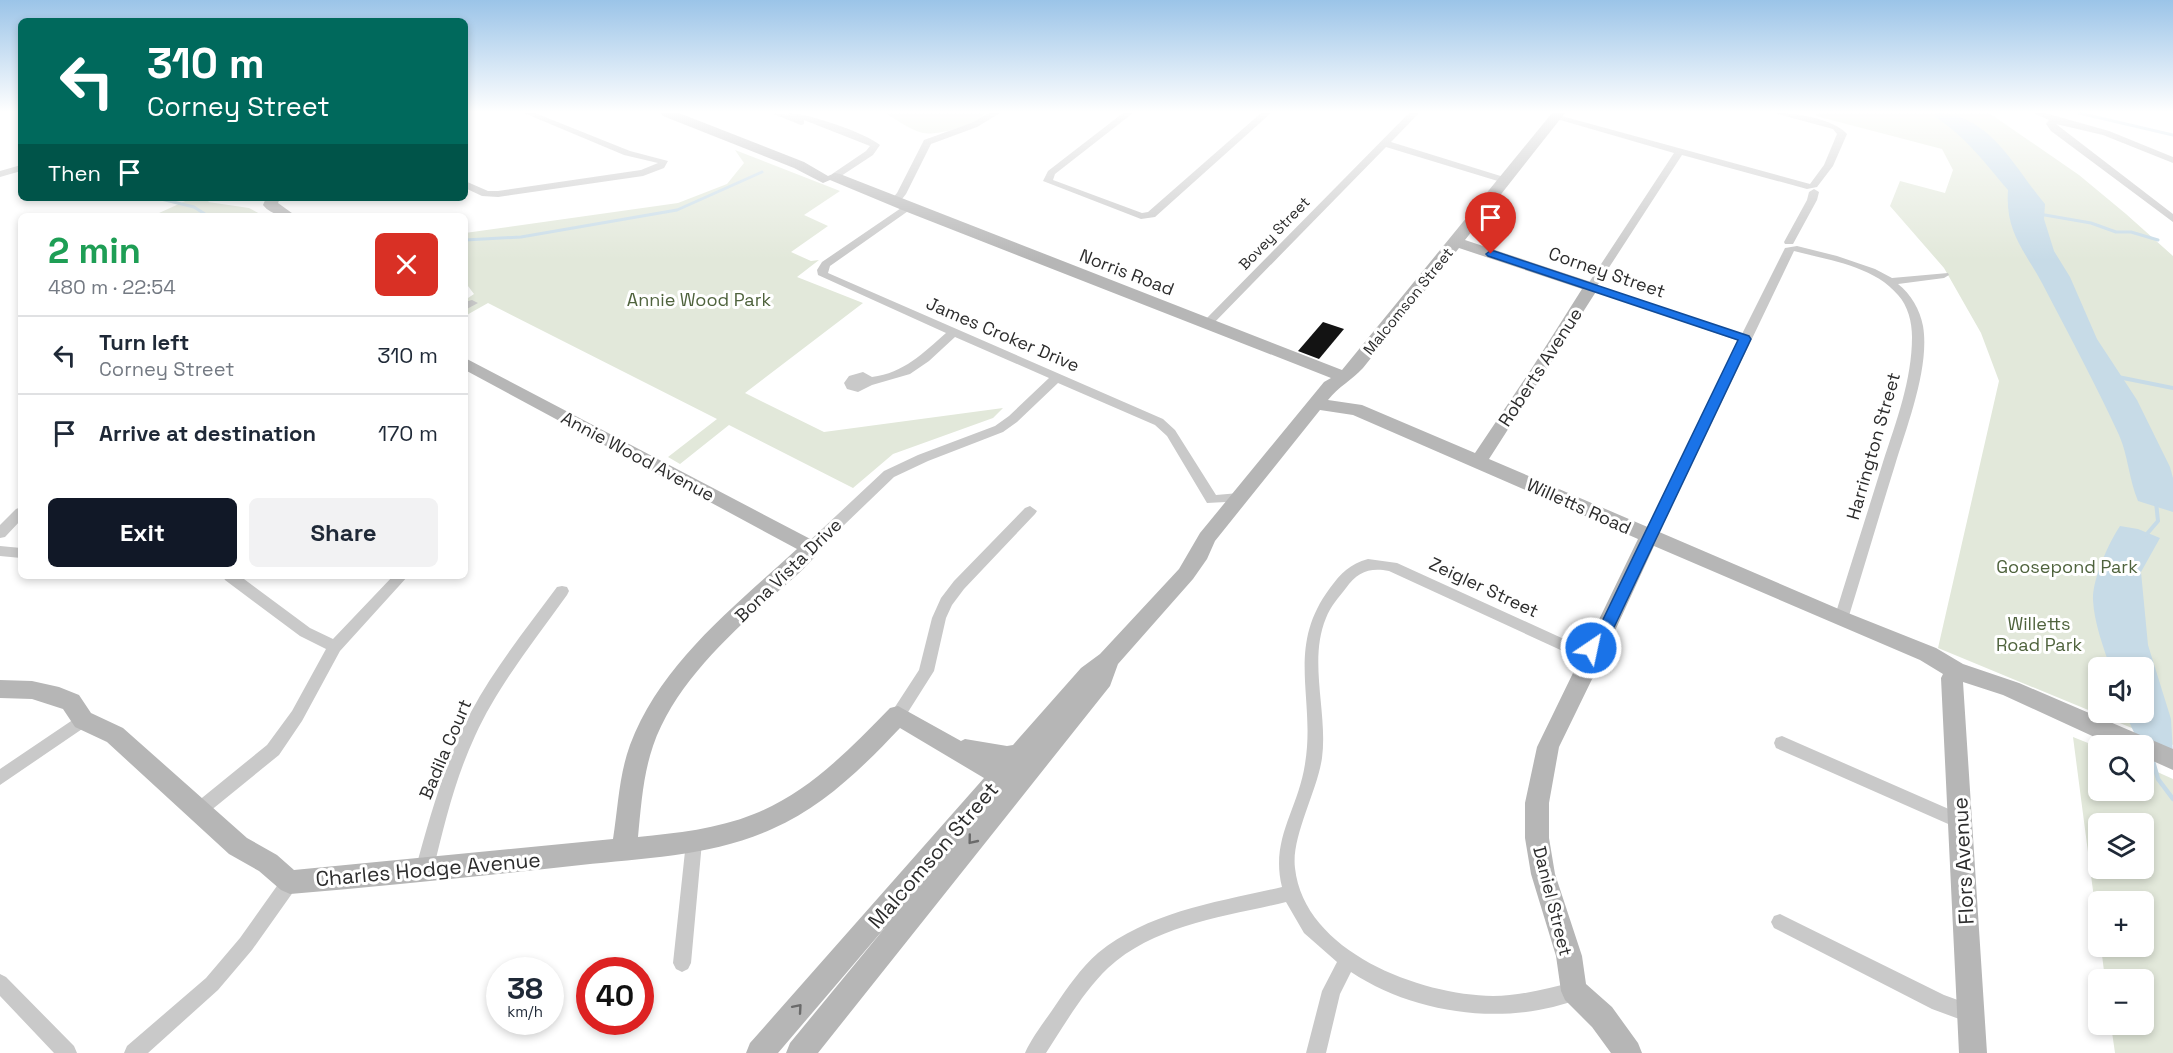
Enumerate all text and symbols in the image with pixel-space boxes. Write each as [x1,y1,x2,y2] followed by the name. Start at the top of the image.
[147,37,265,90] text: 310 m
[48,42,126,120] icon: left
[147,89,330,124] text: Corney Street
[113,156,146,189] icon: arrive
[48,159,101,187] text: Then
[1234,192,1314,274] street label: Bovey Street
[1465,192,1516,254] pin
[1474,201,1507,234] icon: arrive
[48,228,141,274] text: 2 min
[375,233,438,296] button: close
[1546,241,1668,303] street label: Corney Street
[1076,243,1178,301] street label: Norris Road
[1359,243,1457,358] street label: Malcomson Street
[48,274,176,300] text: 480 m · 22:54
[627,288,771,311] park label: Annie Wood Park
[923,291,1083,377] street label: James Croker Drive
[1493,303,1587,431] street label: Roberts Avenue
[99,328,189,356] text: Turn left
[48,339,81,372] icon: left
[377,341,438,369] text: 310 m
[99,356,234,382] text: Corney Street
[1841,370,1905,522] street label: Harrington Street
[557,406,719,506] street label: Annie Wood Avenue
[48,417,81,450] icon: arrive
[99,419,316,447] text: Arrive at destination
[378,419,438,447] text: 170 m
[1523,473,1635,539] street label: Willetts Road
[48,498,237,567] button: Exit
[249,498,438,567] button: Share
[730,513,846,627] street label: Bona Vista Drive
[1426,552,1542,622] street label: Zeigler Street
[1996,555,2138,578] park label: Goosepond Park
[1996,612,2082,656] park label: Willetts Road Park
[1559,616,1623,680] position arrow
[2088,657,2154,1035] map controls
[2088,657,2154,723] button: sound
[414,696,476,802] street label: Badila Court
[2088,735,2154,801] button: search
[862,776,1004,934] street label: Malcomson Street
[1946,797,1980,925] street label: Flors Avenue
[2088,813,2154,879] button: layers
[969,833,980,844] one-way arrow
[1528,844,1578,958] street label: Daniel Street
[314,846,542,892] street label: Charles Hodge Avenue
[2088,891,2154,957] button: +
[576,957,654,1035] speed limit sign: 40
[507,969,543,1008] text: 38
[2088,969,2154,1035] button: −
[507,1002,543,1021] text: km/h
[791,1004,802,1015] one-way arrow

